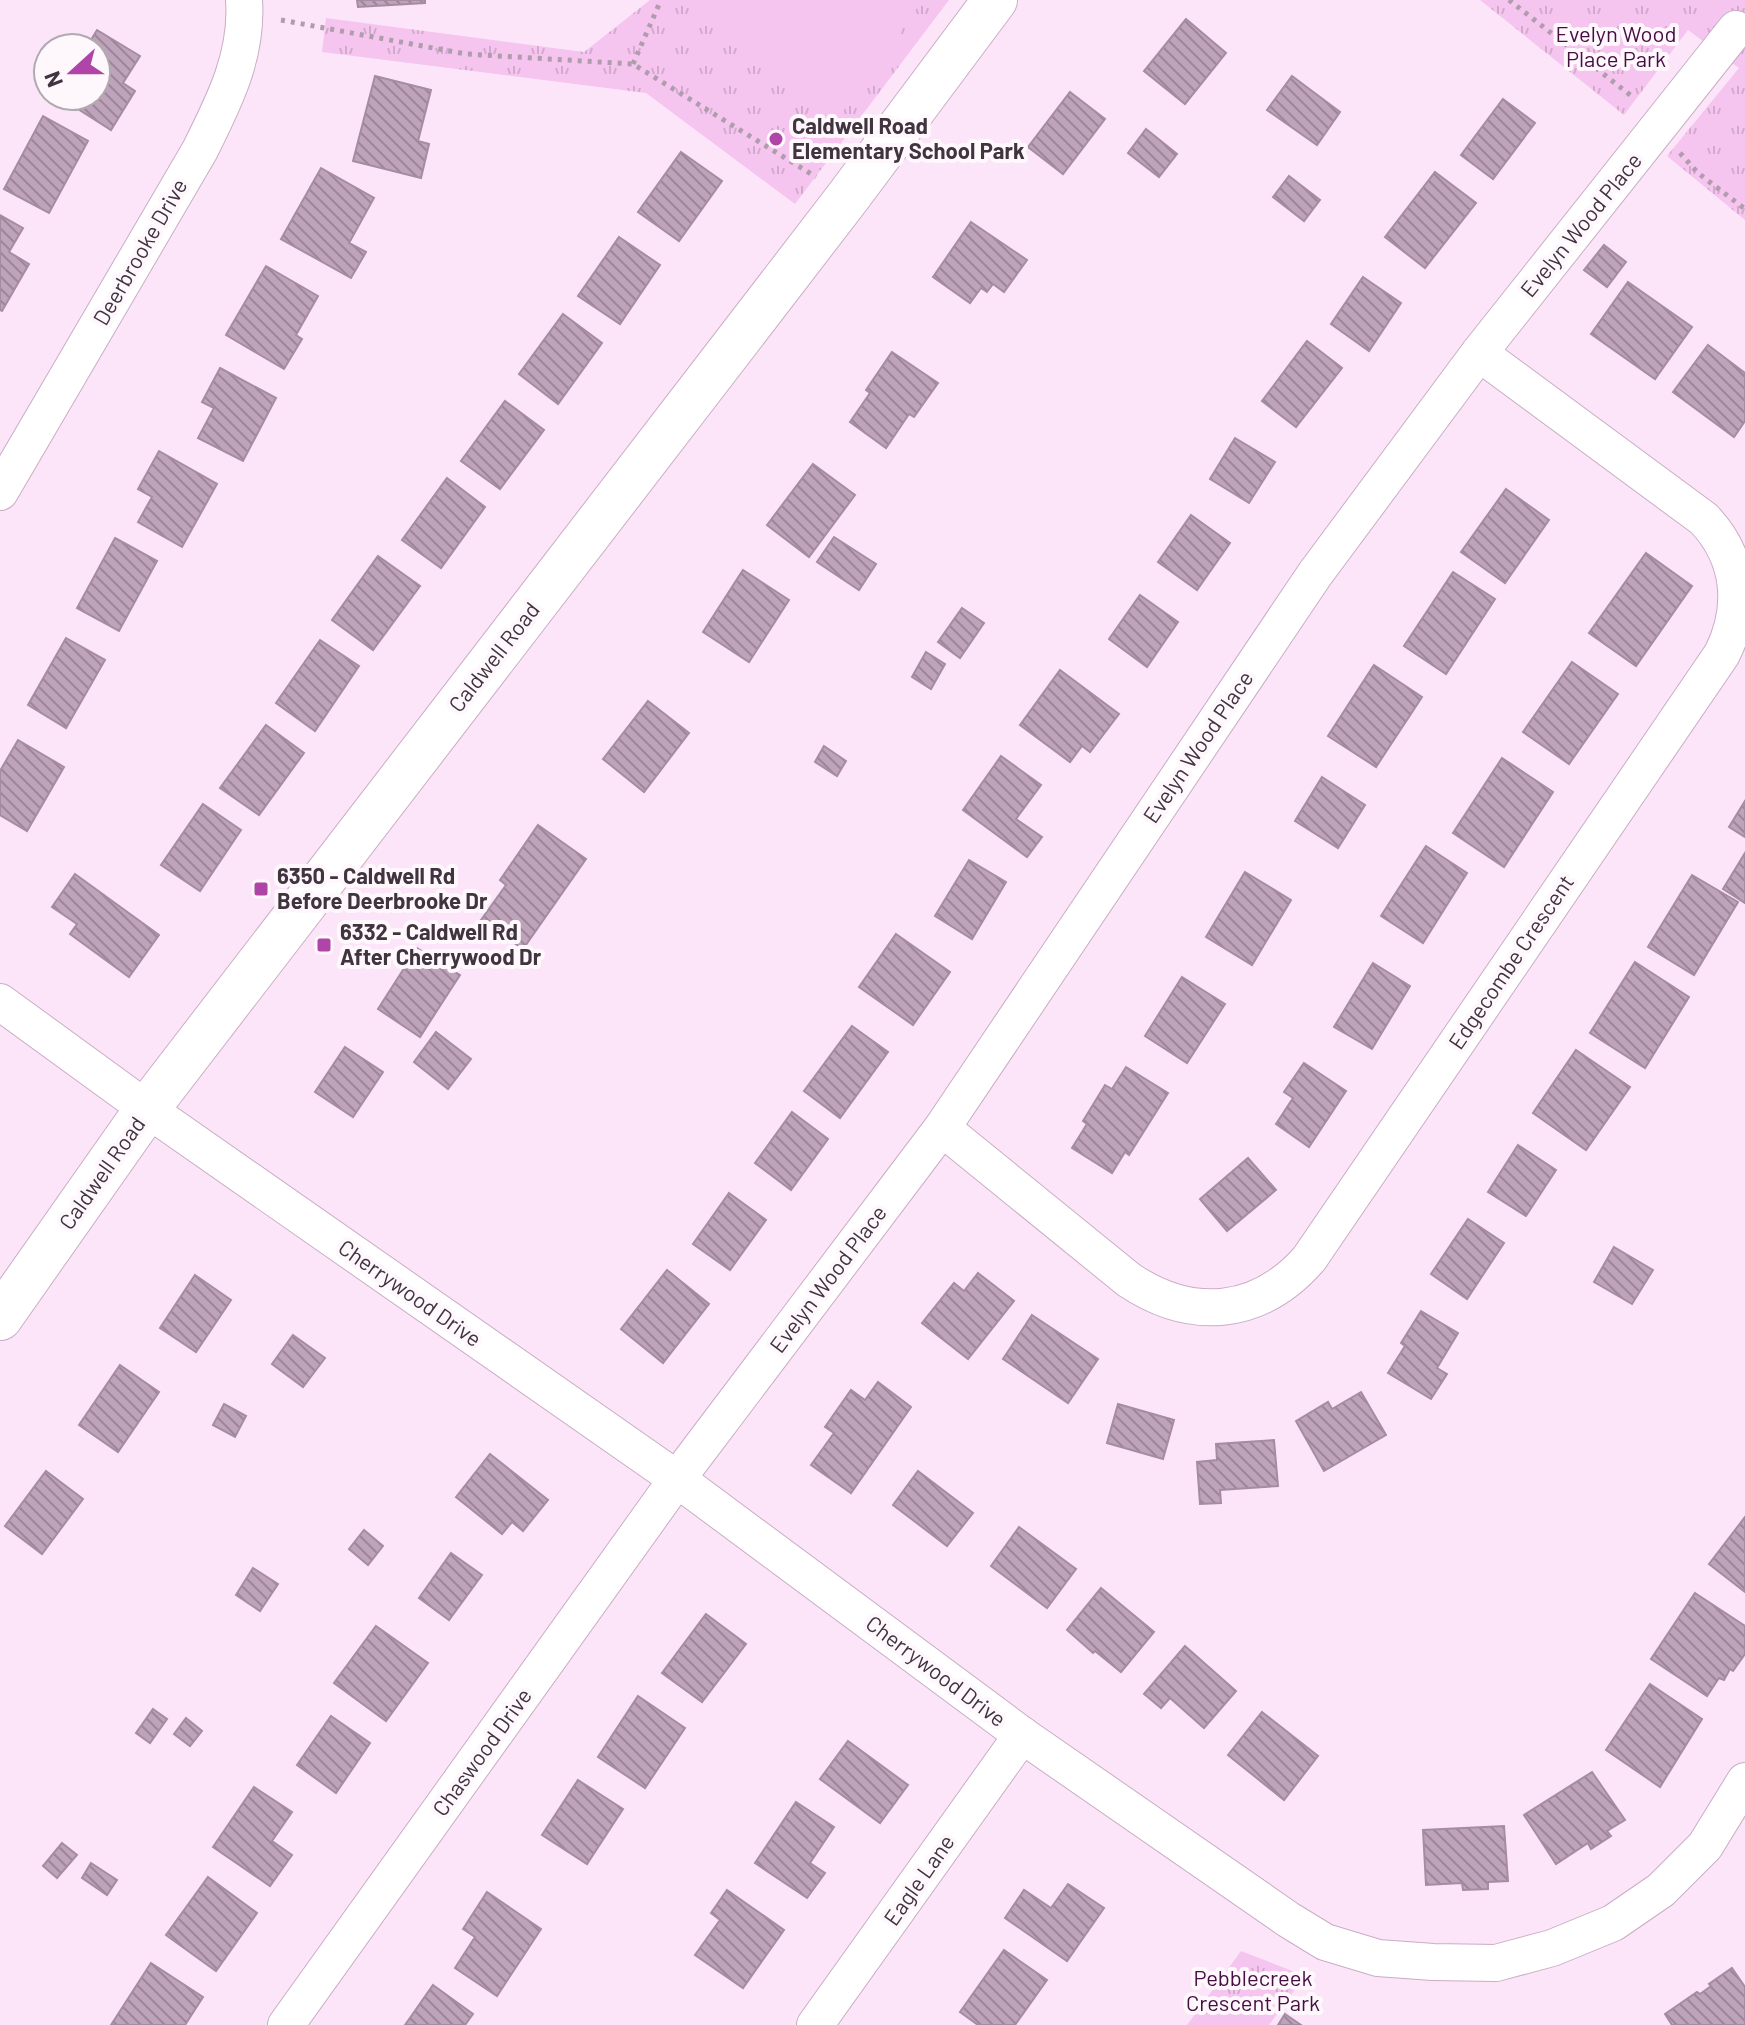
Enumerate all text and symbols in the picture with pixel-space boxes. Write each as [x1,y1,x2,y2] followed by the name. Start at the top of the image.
[1556,20,1676,71] park label: Evelyn Wood Place Park
[32,32,112,112] north arrow
[38,68,67,91] text: N
[792,112,1025,163] place label: Caldwell Road Elementary School Park
[767,130,785,148] marker: Caldwell Road Elementary School Park
[1514,147,1646,302] street label: Evelyn Wood Place
[87,174,192,329] street label: Deerbrooke Drive
[442,596,544,716] street label: Caldwell Road
[1137,666,1258,827] street label: Evelyn Wood Place
[277,862,488,913] place label: 6350 - Caldwell Rd Before Deerbrooke Dr
[1442,869,1578,1054] street label: Edgecombe Crescent
[252,880,270,898] marker: 6350 - Caldwell Rd Before Deerbrooke Dr
[340,918,542,969] place label: 6332 - Caldwell Rd After Cherrywood Dr
[315,936,333,954] marker: 6332 - Caldwell Rd After Cherrywood Dr
[53,1111,150,1234] street label: Caldwell Road
[763,1200,891,1357] street label: Evelyn Wood Place
[334,1233,487,1351] street label: Cherrywood Drive
[862,1609,1012,1731] street label: Cherrywood Drive
[426,1683,536,1820] street label: Chaswood Drive
[878,1829,959,1930] street label: Eagle Lane
[1186,1964,1320,2015] park label: Pebblecreek Crescent Park

